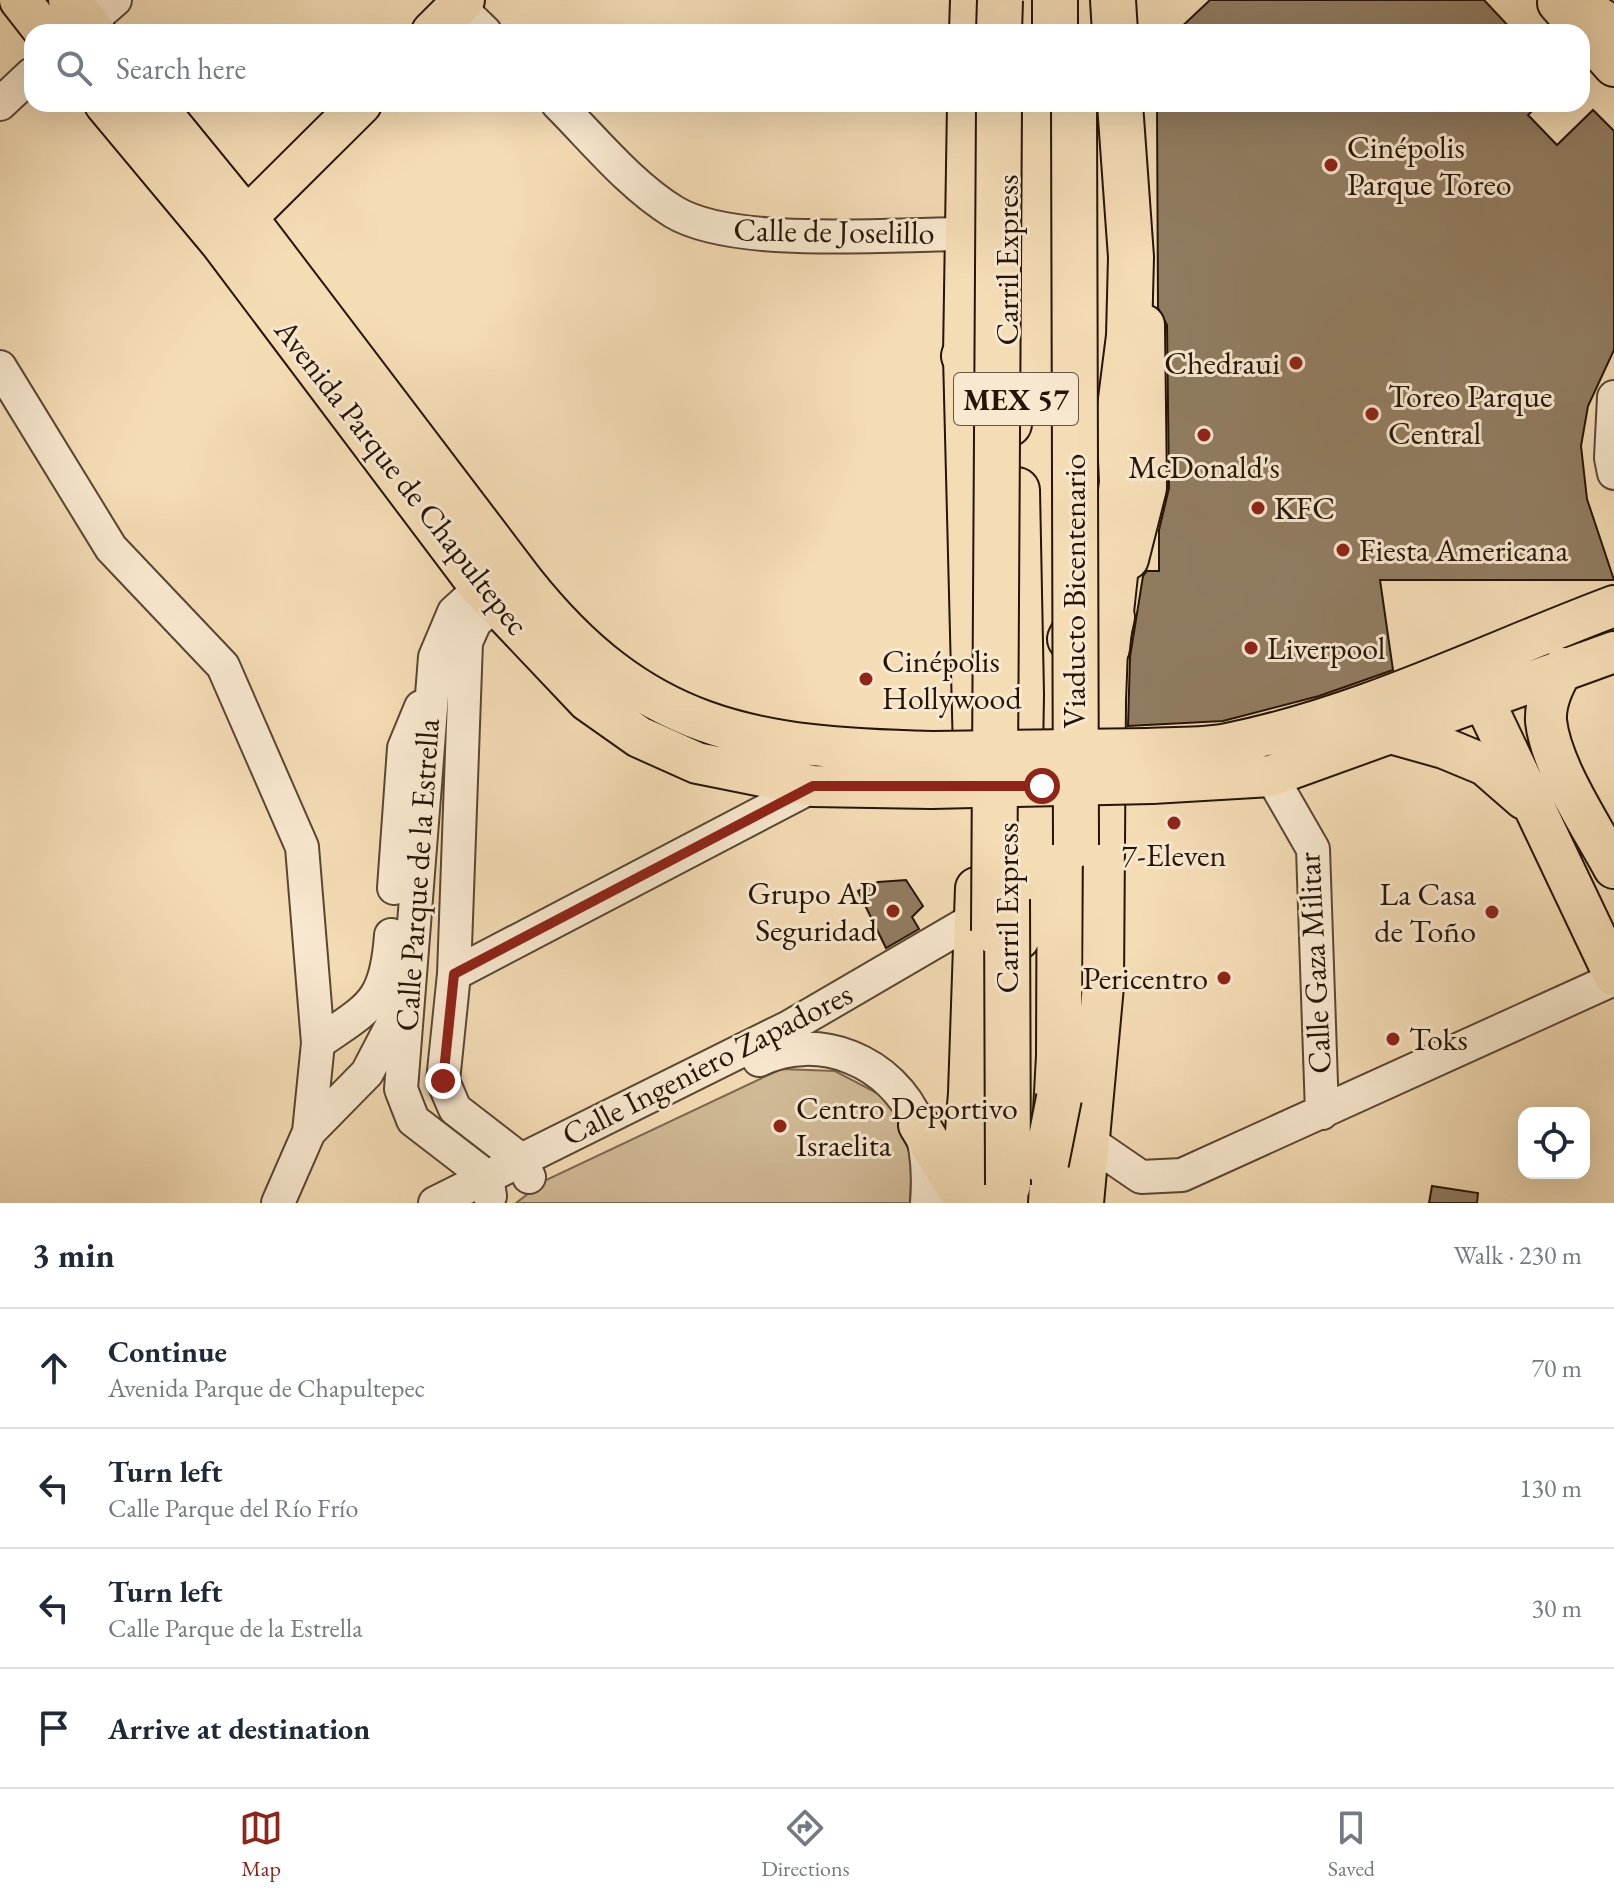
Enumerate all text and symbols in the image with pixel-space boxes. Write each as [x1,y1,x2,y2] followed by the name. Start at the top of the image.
[24,24,1590,112] search box
[52,46,96,90] icon: search
[116,49,246,88] text: Search here
[1347,126,1512,205] place label: Cinépolis Parque Toreo
[1322,156,1340,174] marker: Cinépolis Parque Toreo
[986,174,1028,346] street label: Carril Express
[733,208,935,254] street label: Calle de Joselillo
[265,310,539,644] street label: Avenida Parque de Chapultepec
[1164,342,1280,384] place label: Chedraui
[1287,354,1305,372] marker: Chedraui
[954,373,1078,425] road number: MEX 57
[1388,375,1553,454] place label: Toreo Parque Central
[1363,405,1381,423] marker: Toreo Parque Central
[1195,426,1213,444] marker: McDonald's
[1128,446,1280,488] place label: McDonald's
[1053,454,1095,728] street label: Viaducto Bicentenario
[1274,487,1335,529] place label: KFC
[1249,499,1267,517] marker: KFC
[1359,529,1569,571] place label: Fiesta Americana
[1334,541,1352,559] marker: Fiesta Americana
[1267,627,1386,669] place label: Liverpool
[1242,639,1260,657] marker: Liverpool
[882,640,1022,719] place label: Cinépolis Hollywood
[857,670,875,688] marker: Cinépolis Hollywood
[385,717,449,1033] street label: Calle Parque de la Estrella
[1024,768,1060,804] route start
[1165,814,1183,832] marker: 7-Eleven
[986,822,1028,994] street label: Carril Express
[1122,834,1227,876] place label: 7-Eleven
[1287,851,1341,1075] street label: Calle Gaza Militar
[747,872,878,951] place label: Grupo AP Seguridad
[1374,873,1476,952] place label: La Casa de Toño
[884,902,902,920] marker: Grupo AP Seguridad
[1483,903,1501,921] marker: La Casa de Toño
[1083,957,1208,999] place label: Pericentro
[1215,969,1233,987] marker: Pericentro
[555,973,859,1155] street label: Calle Ingeniero Zapadores
[1409,1018,1468,1060] place label: Toks
[1384,1030,1402,1048] marker: Toks
[425,1063,461,1099] route end
[796,1087,1018,1166] place label: Centro Deportivo Israelita
[1518,1107,1590,1179] map controls
[1518,1107,1590,1179] button: locate
[771,1117,789,1135] marker: Centro Deportivo Israelita
[32,1233,115,1277] text: 3 min
[1454,1238,1582,1272] text: Walk · 230 m
[108,1332,227,1371] text: Continue
[32,1346,76,1390] icon: ahead
[1532,1351,1582,1385] text: 70 m
[108,1371,425,1405] text: Avenida Parque de Chapultepec
[108,1452,222,1491] text: Turn left
[32,1466,76,1510] icon: left
[1519,1471,1582,1505] text: 130 m
[108,1491,358,1525] text: Calle Parque del Río Frío
[108,1572,222,1611] text: Turn left
[32,1586,76,1630] icon: left
[1532,1591,1582,1625] text: 30 m
[108,1611,363,1645] text: Calle Parque de la Estrella
[32,1706,76,1750] icon: arrive
[108,1709,370,1748] text: Arrive at destination
[239,1806,283,1883] tab: Map
[761,1806,850,1883] tab: Directions
[1328,1806,1375,1883] tab: Saved

